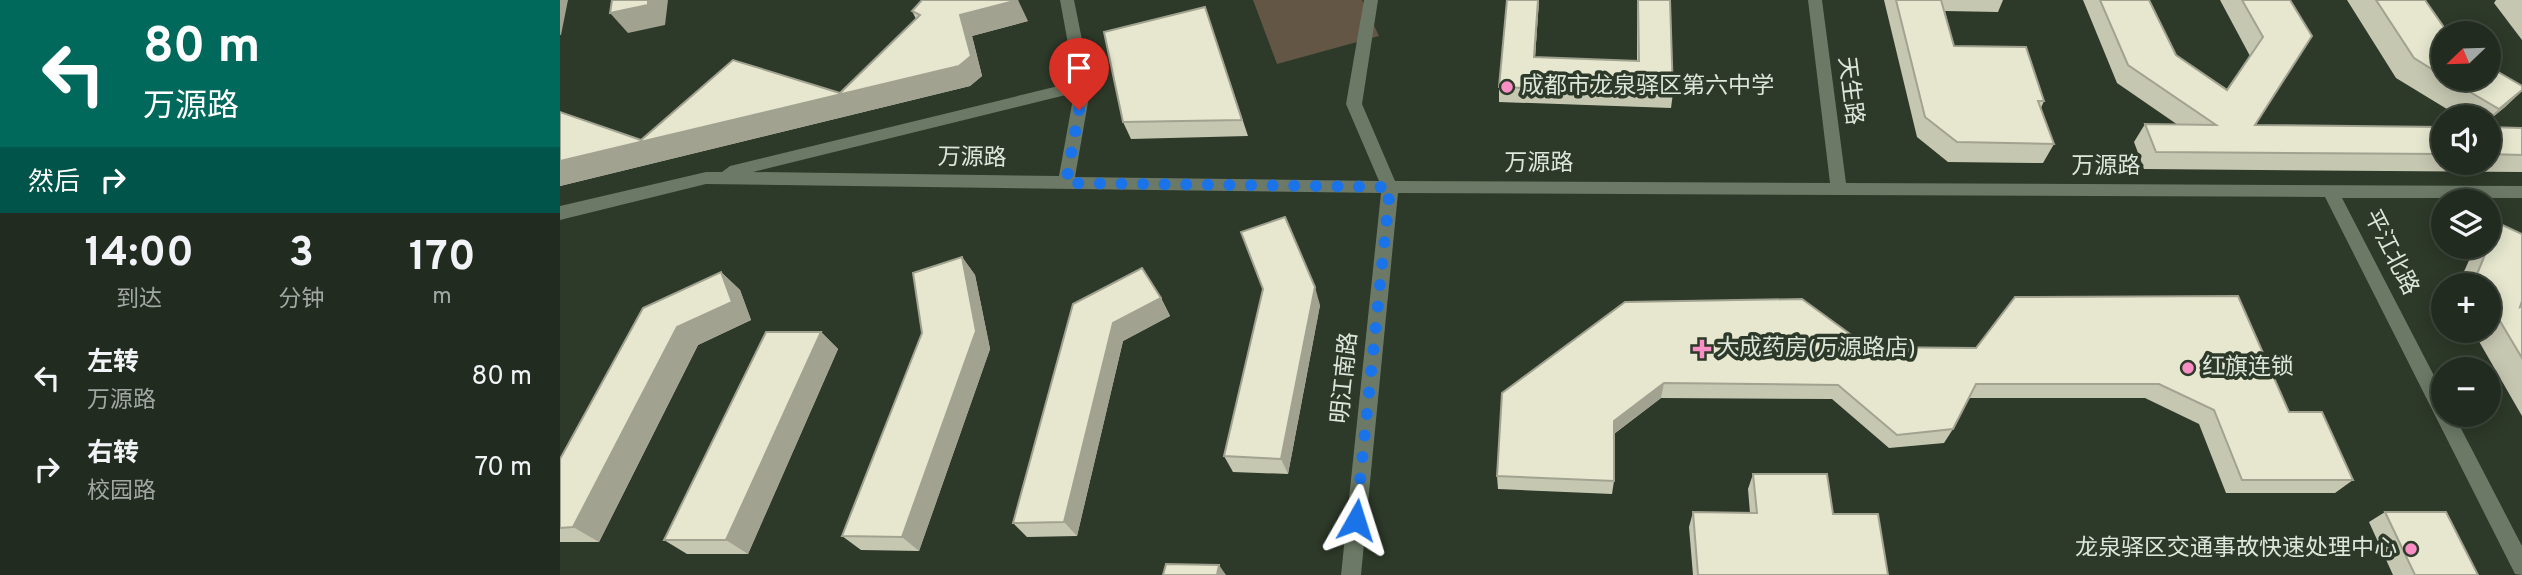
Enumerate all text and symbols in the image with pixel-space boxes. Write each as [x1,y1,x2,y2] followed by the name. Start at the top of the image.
[143,18,260,80] text: 80 m
[2431,21,2501,91] north arrow
[2431,21,2501,427] map controls
[28,28,119,119] icon: left
[1049,38,1109,110] pin
[1060,49,1098,87] icon: arrive
[1830,55,1868,127] street label: 天生路
[1521,73,1774,102] place label: 成都市龙泉驿区第六中学
[1499,79,1515,95] marker: 成都市龙泉驿区第六中学
[143,88,239,128] text: 万源路
[2431,105,2501,175] button: sound
[937,144,1007,174] street label: 万源路
[1505,150,1574,179] street label: 万源路
[2072,153,2141,182] street label: 万源路
[94,161,132,199] icon: right
[28,167,80,200] text: 然后
[2431,189,2501,259] button: layers
[2356,205,2424,301] street label: 平江北路
[84,228,194,281] text: 14:00
[289,228,314,281] text: 3
[409,232,476,285] text: 170
[2431,273,2501,343] button: +
[432,283,452,312] text: m
[116,286,162,315] text: 到达
[278,286,324,315] text: 分钟
[1327,331,1365,425] street label: 明江南路
[1716,335,1916,364] place label: 大成药房(万源路店)
[1694,341,1710,357] marker: 大成药房(万源路店)
[87,347,139,380] text: 左转
[2202,354,2294,383] place label: 红旗连锁
[2431,357,2501,427] button: −
[28,359,66,397] icon: left
[2180,360,2196,376] marker: 红旗连锁
[472,361,532,394] text: 80 m
[87,387,156,416] text: 万源路
[87,438,139,471] text: 右转
[28,450,66,488] icon: right
[474,452,532,485] text: 70 m
[87,478,156,507] text: 校园路
[1319,483,1393,557] position arrow
[2075,535,2397,564] place label: 龙泉驿区交通事故快速处理中心
[2403,541,2419,557] marker: 龙泉驿区交通事故快速处理中心

